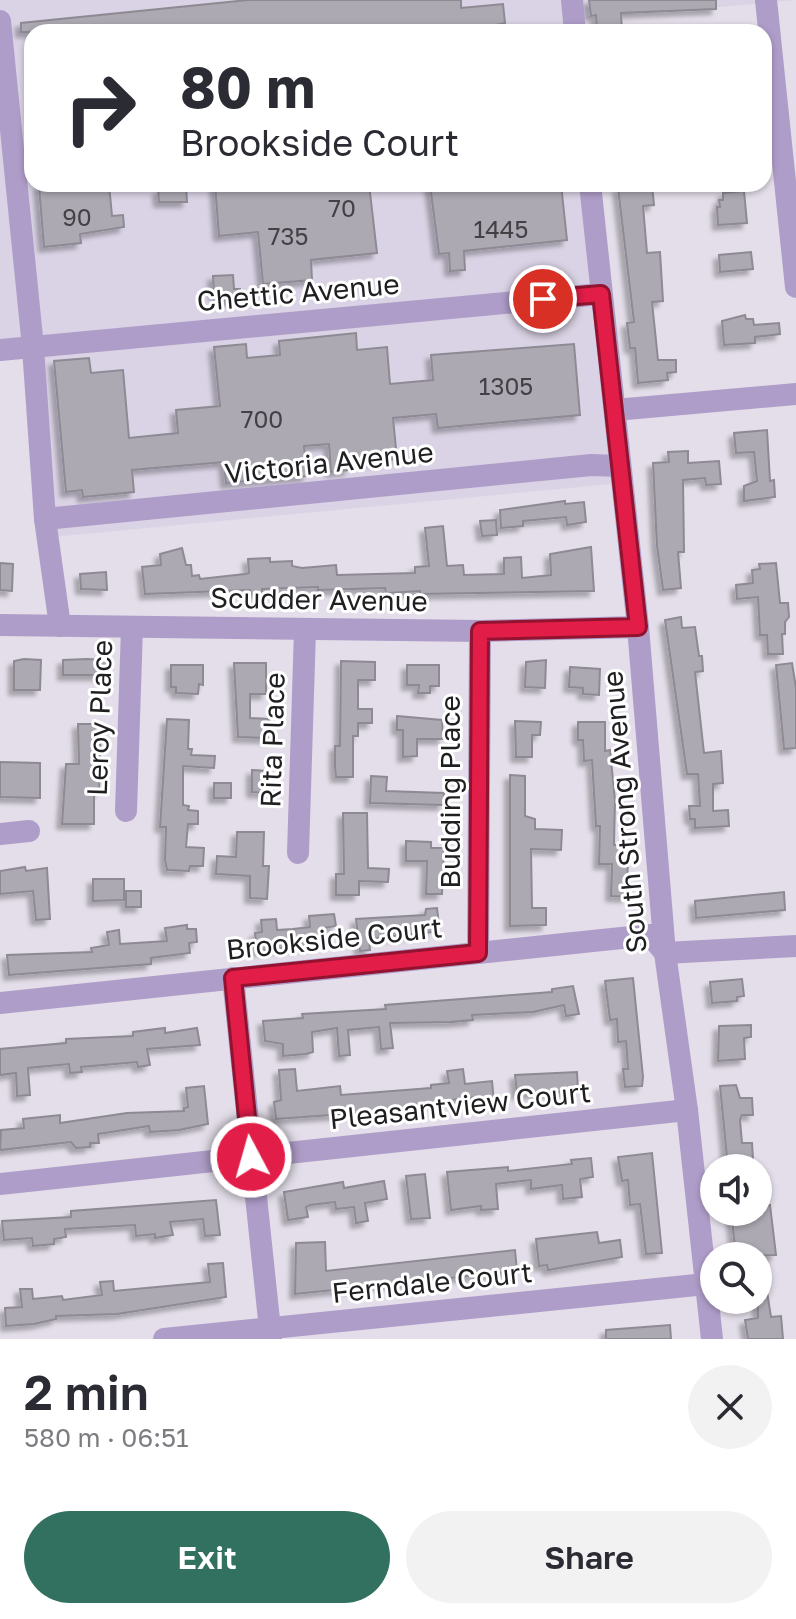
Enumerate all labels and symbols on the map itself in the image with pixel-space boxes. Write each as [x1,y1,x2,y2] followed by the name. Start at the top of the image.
[328,193,356,222] house number: 70
[62,202,92,231] house number: 90
[474,214,528,243] house number: 1445
[268,221,308,250] house number: 735
[509,265,577,333] pin
[195,267,401,317] street label: Chettic Avenue
[479,371,533,400] house number: 1305
[241,404,283,433] house number: 700
[223,435,435,489] street label: Victoria Avenue
[210,581,428,617] street label: Scudder Avenue
[80,639,118,797] street label: Leroy Place
[595,669,653,955] street label: South Strong Avenue
[253,672,291,808] street label: Rita Place
[433,695,466,889] street label: Budding Place
[224,910,444,966] street label: Brookside Court
[328,1075,592,1135] street label: Pleasantview Court
[209,1115,293,1199] position arrow
[330,1255,534,1309] street label: Ferndale Court

